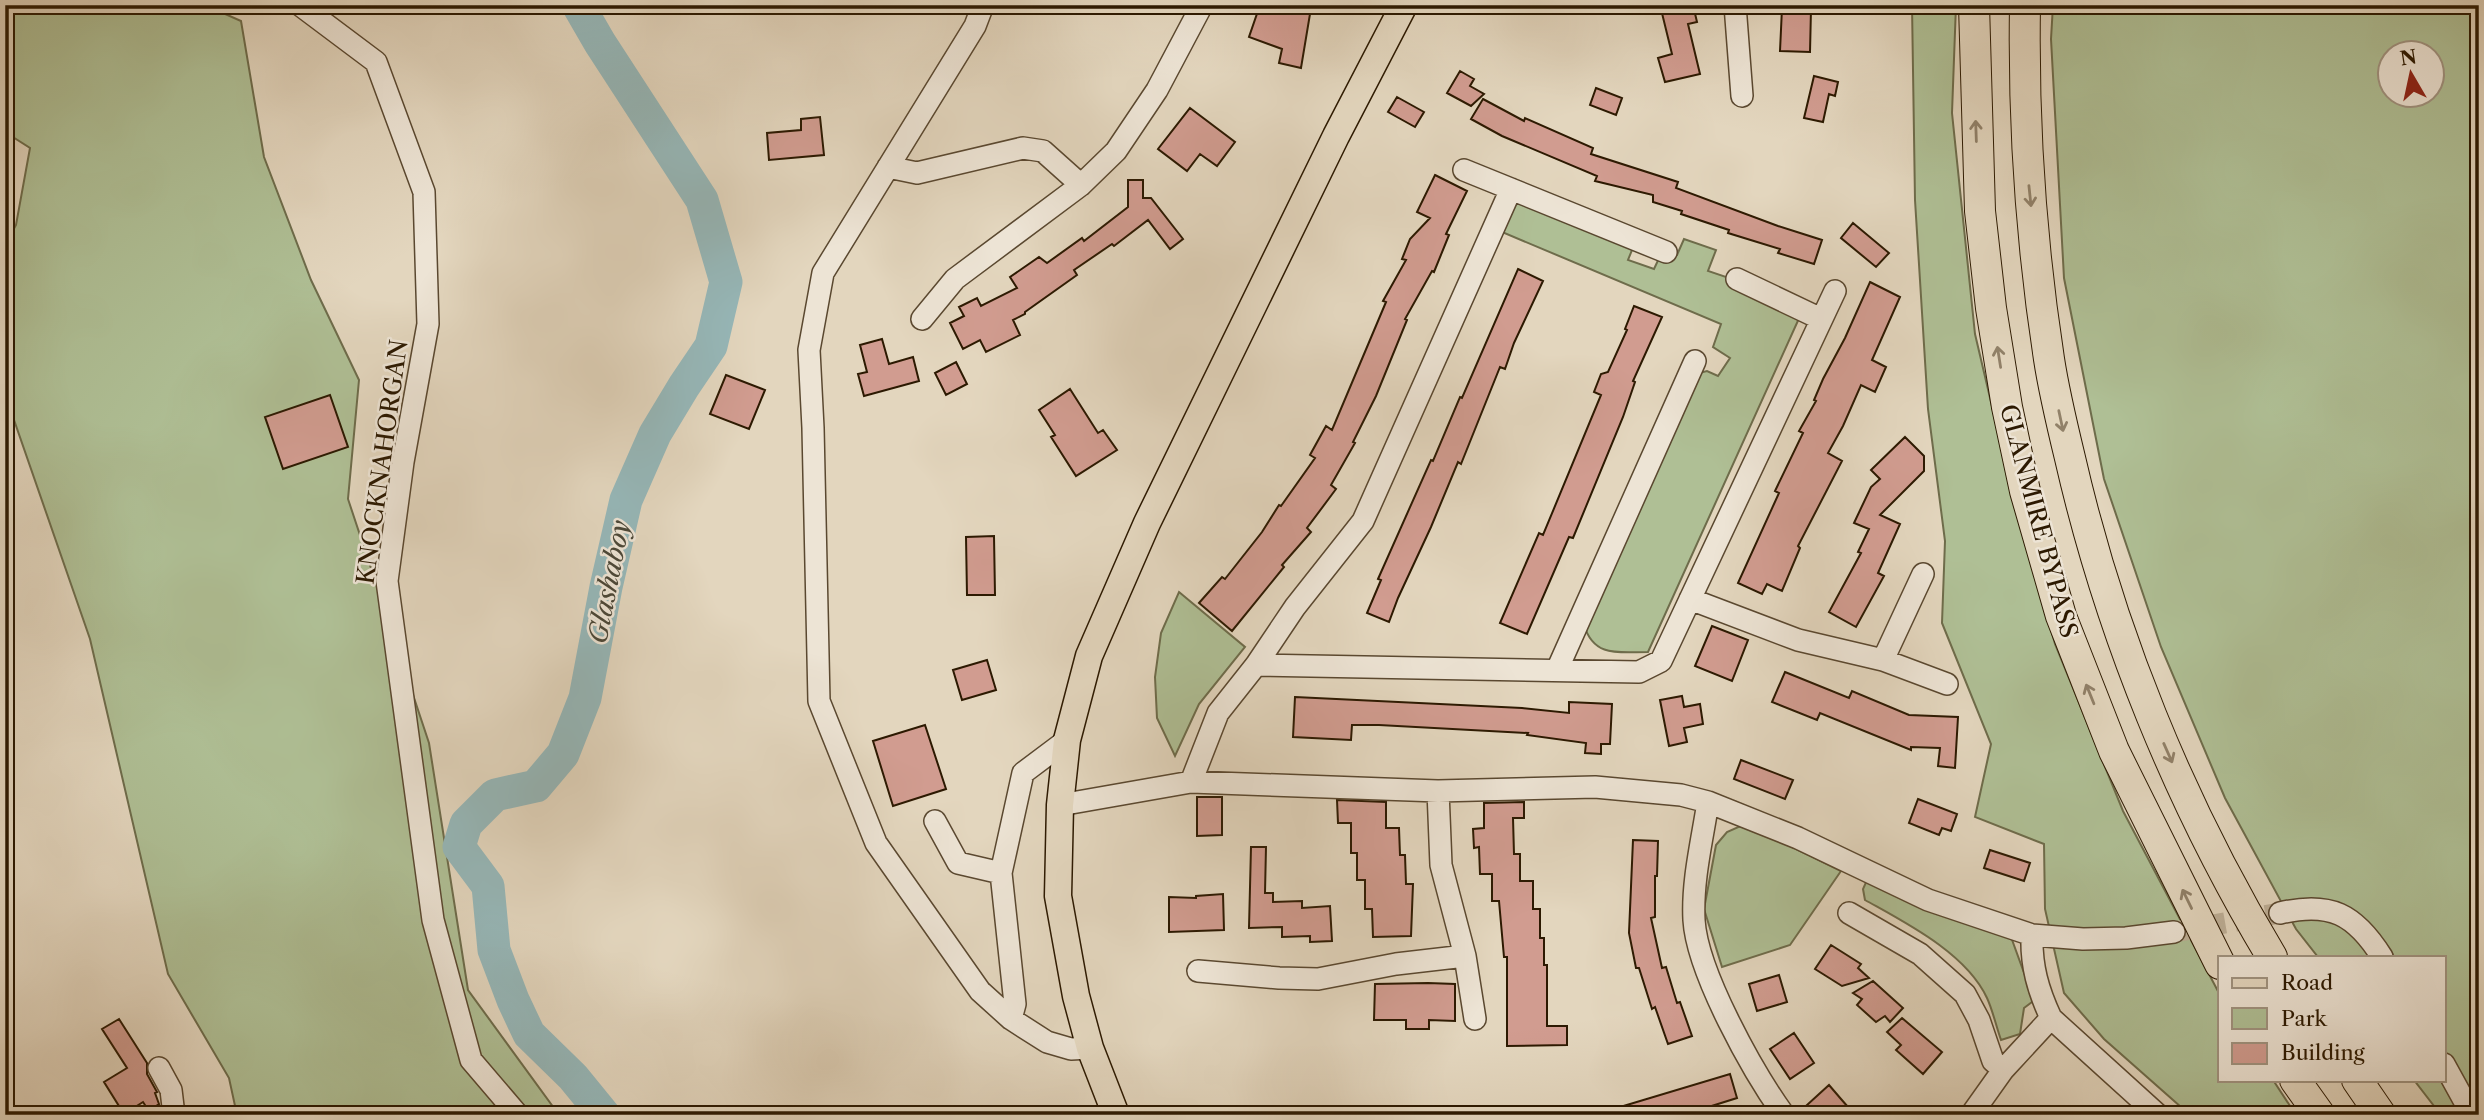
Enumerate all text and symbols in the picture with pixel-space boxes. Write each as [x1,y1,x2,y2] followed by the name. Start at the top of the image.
[2376,38,2446,108] north arrow
[2398,45,2418,70] text: N
[1970,119,1983,142] one-way arrow
[2024,184,2037,207] one-way arrow
[350,338,414,586] street label: KNOCKNAHORGAN
[1992,346,2005,369] one-way arrow
[1994,401,2084,641] street label: GLANMIRE BYPASS
[2055,409,2069,432] one-way arrow
[581,518,637,646] water label: Glashaboy
[2083,683,2096,705] one-way arrow
[2162,742,2175,764] one-way arrow
[2180,889,2194,910] one-way arrow
[2218,956,2446,1082] legend
[2281,970,2333,995] text: Road
[2281,1006,2327,1031] text: Park
[2281,1040,2366,1065] text: Building

